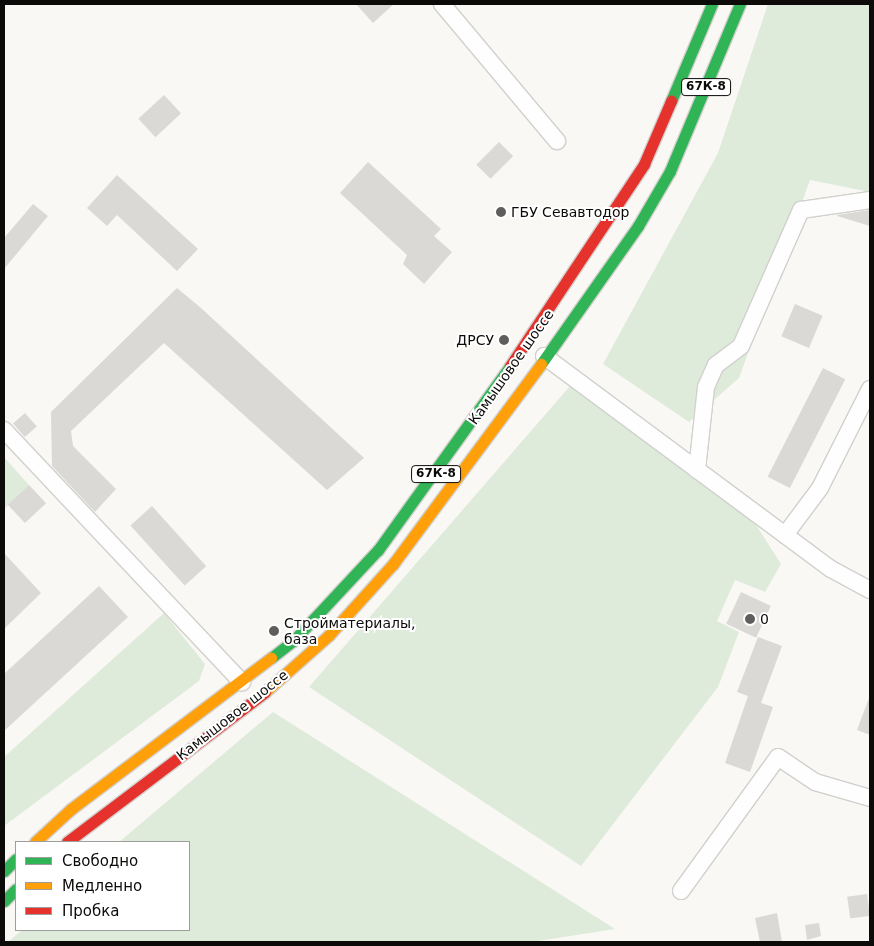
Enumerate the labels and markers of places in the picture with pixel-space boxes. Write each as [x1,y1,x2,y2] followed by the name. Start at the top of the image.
[511,204,629,220] place label: ГБУ Севавтодор
[495,206,507,218] marker: ГБУ Севавтодор
[456,332,494,348] place label: ДРСУ
[498,334,510,346] marker: ДРСУ
[760,611,769,627] place label: 0
[744,613,756,625] marker: 0
[284,615,415,648] place label: Стройматериалы, база
[268,625,280,637] marker: Стройматериалы, база

